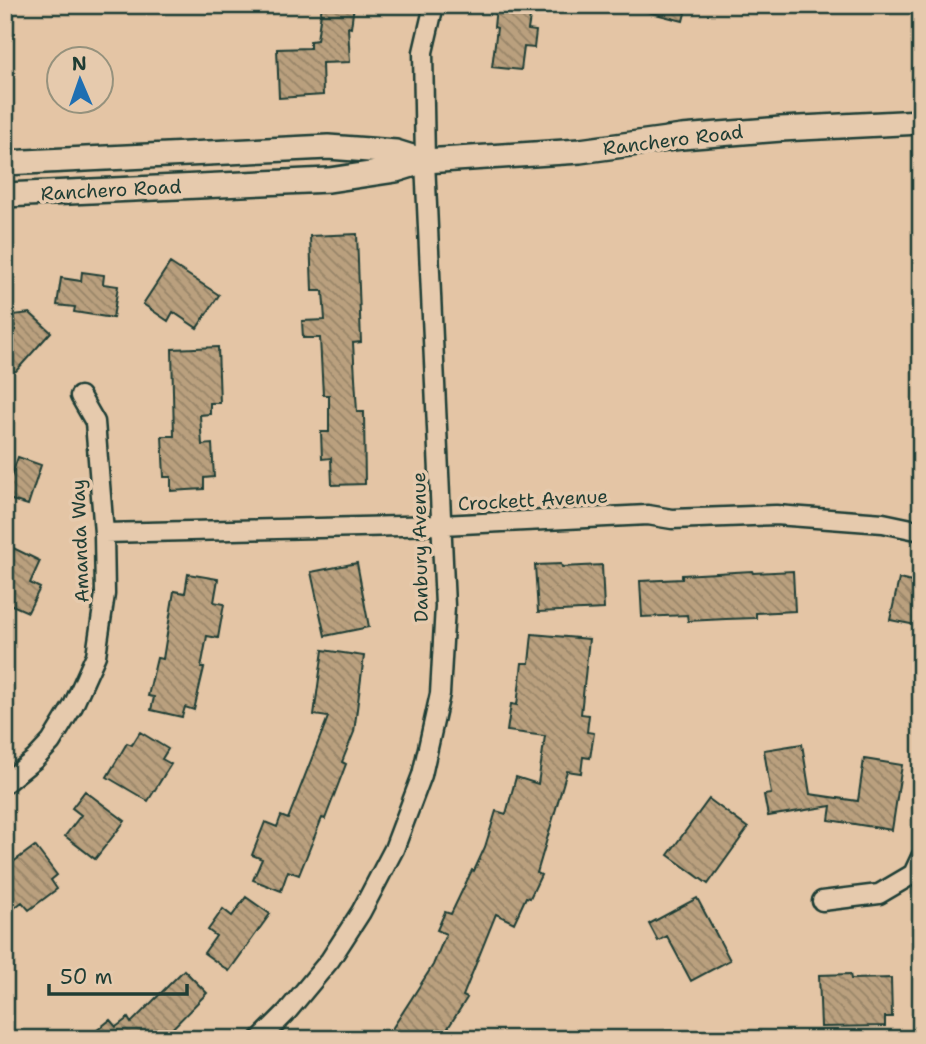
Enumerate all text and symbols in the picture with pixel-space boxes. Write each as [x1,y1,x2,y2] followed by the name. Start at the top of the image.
[46,46,116,116] north arrow
[71,51,87,76] text: N
[602,119,744,161] street label: Ranchero Road
[40,174,182,206] street label: Ranchero Road
[406,472,434,622] street label: Danbury Avenue
[65,479,95,603] street label: Amanda Way
[457,484,609,516] street label: Crockett Avenue
[49,953,187,997] scale bar
[60,963,113,991] text: 50 m

